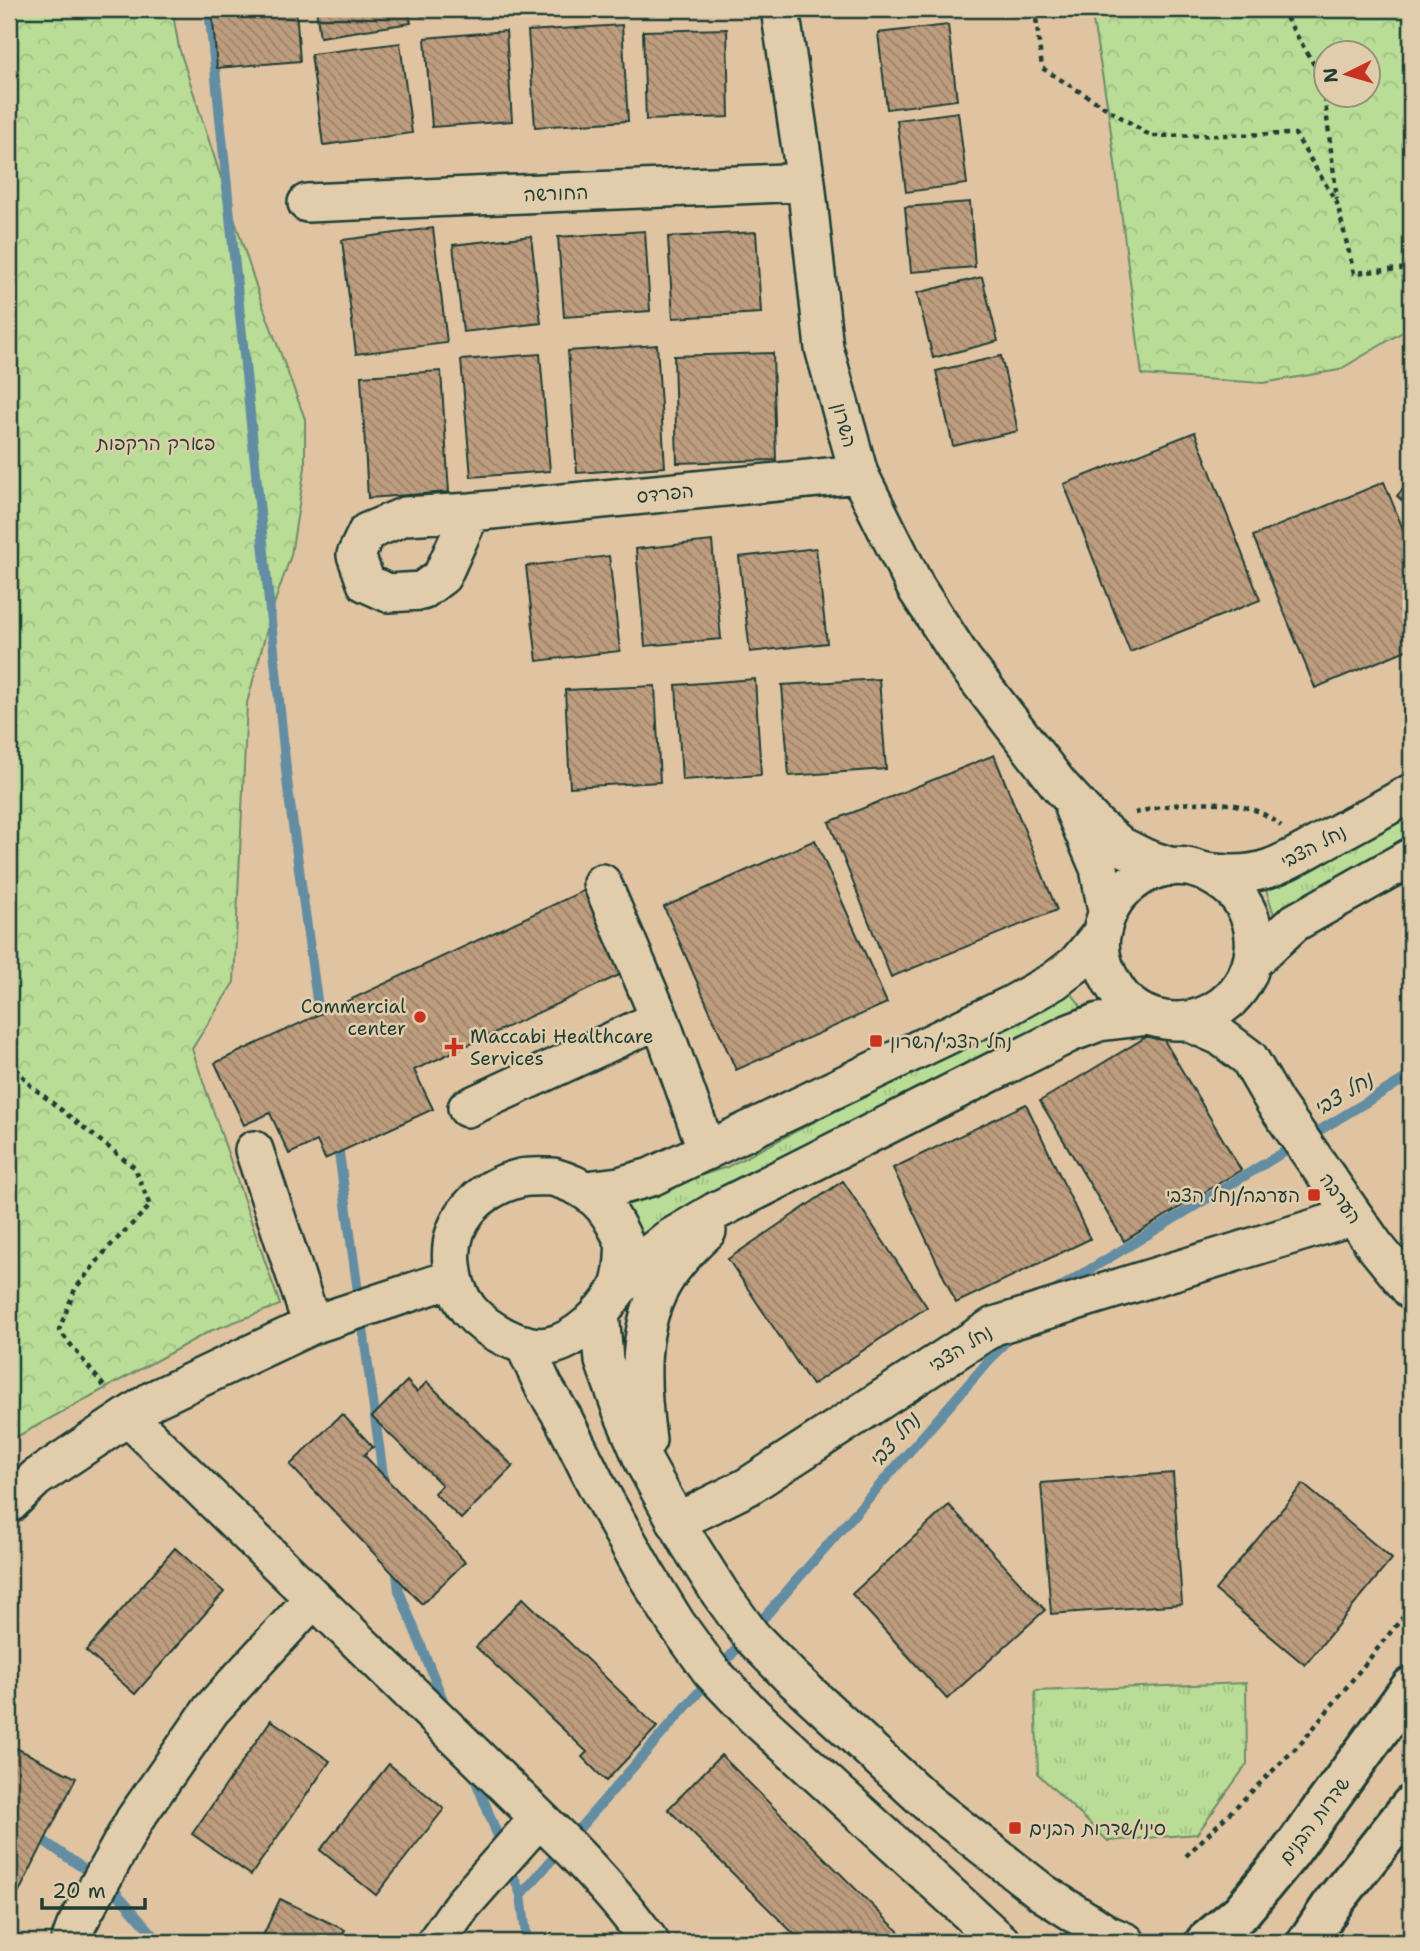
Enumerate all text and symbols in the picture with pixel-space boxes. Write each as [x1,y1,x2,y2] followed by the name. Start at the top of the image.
[1312,38,1382,108] north arrow
[1317,67,1344,84] text: N
[523,180,589,207] street label: החורשה
[827,400,862,450] street label: השרון
[96,431,215,456] park label: פארק הרקפות
[635,478,695,509] street label: הפרדס
[1276,819,1350,874] street label: נחל הצבי
[301,994,406,1041] place label: Commercial center
[412,1009,428,1025] marker: Commercial center
[470,1024,654,1071] place label: Maccabi Healthcare Services
[890,1029,1012,1054] place label: נחל הצבי/השרון
[868,1033,884,1049] marker: נחל הצבי/השרון
[444,1037,464,1057] marker: Maccabi Healthcare Services
[1308,1064,1379,1123] water label: נחל צבי
[1314,1168,1367,1229] street label: הערבה
[1166,1183,1300,1208] place label: הערבה/נחל הצבי
[1306,1187,1322,1203] marker: הערבה/נחל הצבי
[924,1319,997,1378] street label: נחל הצבי
[862,1405,927,1473] water label: נחל צבי
[1273,1771,1356,1869] street label: שדרות הבנים
[1029,1816,1166,1841] place label: סיני/שדרות הבנים
[1007,1820,1023,1836] marker: סיני/שדרות הבנים
[42,1867,145,1911] scale bar
[52,1877,106,1905] text: 20 m

